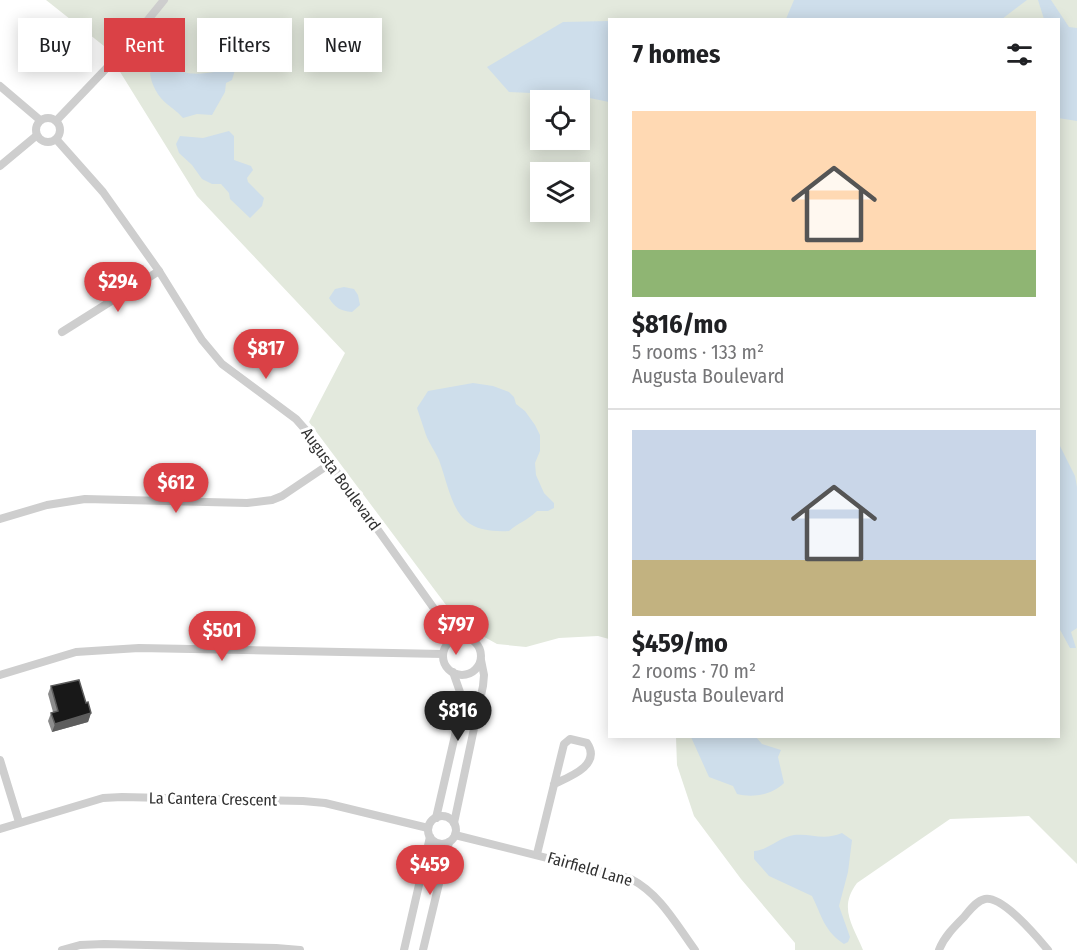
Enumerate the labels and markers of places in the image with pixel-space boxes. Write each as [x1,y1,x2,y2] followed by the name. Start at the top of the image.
[82,262,154,313] pin: $294
[230,329,302,380] pin: $817
[140,463,212,514] pin: $612
[420,605,492,656] pin: $797
[186,611,258,662] pin: $501
[422,691,494,742] pin: $816
[394,845,466,896] pin: $459

